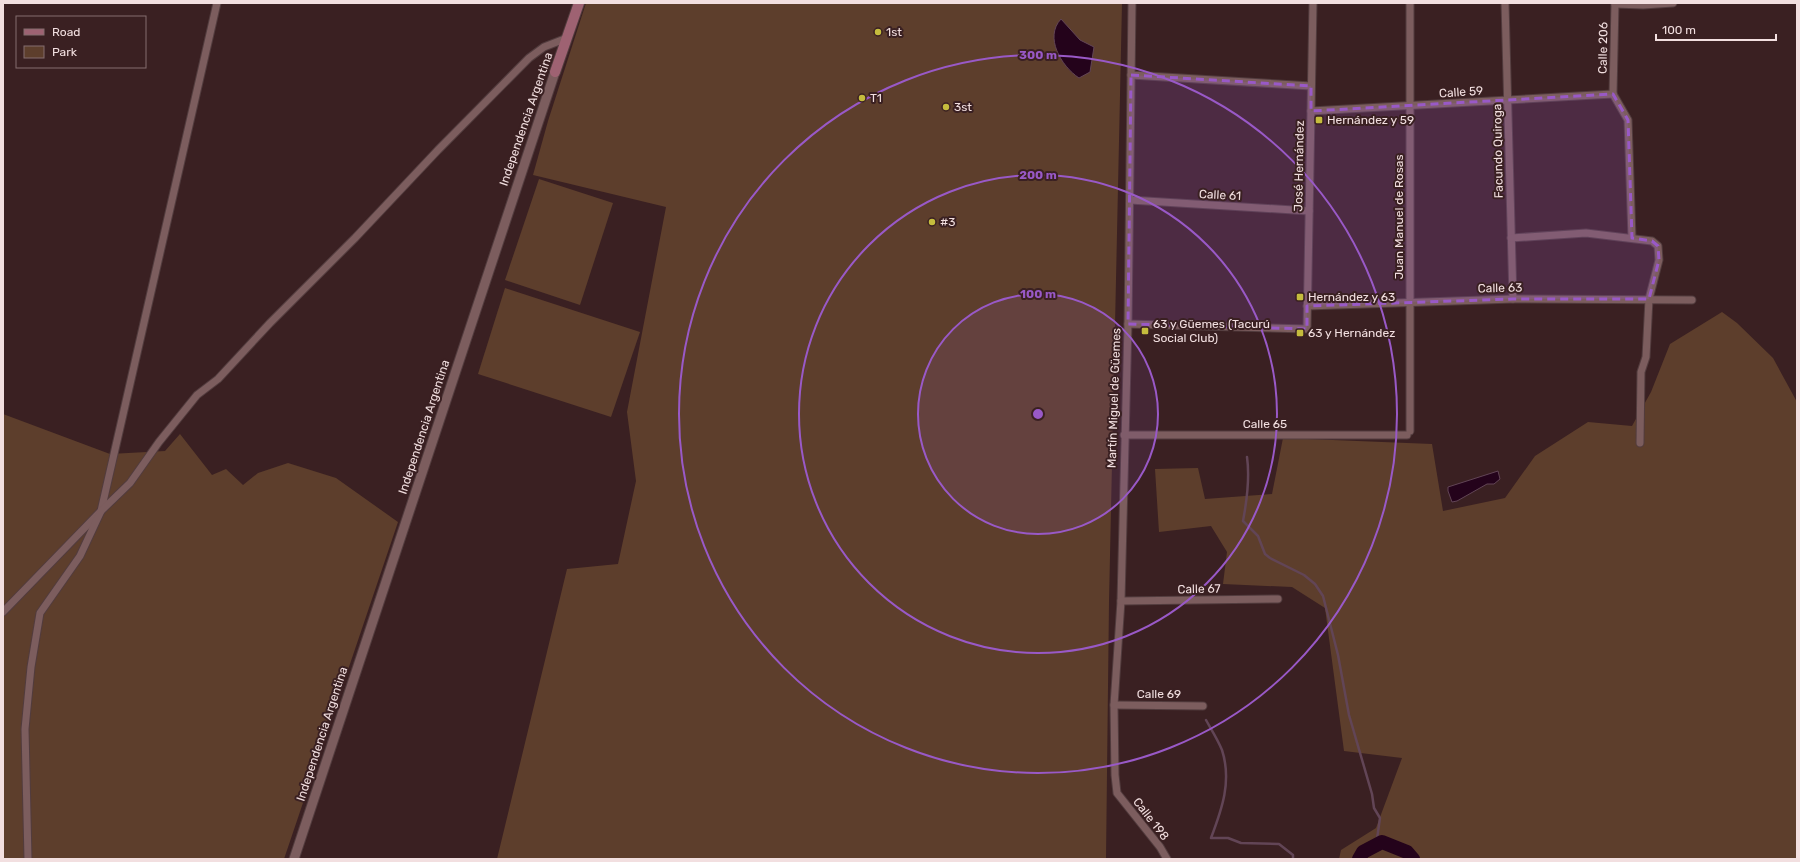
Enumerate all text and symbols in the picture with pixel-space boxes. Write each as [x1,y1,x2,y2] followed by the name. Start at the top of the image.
[16,16,146,68] legend
[1656,16,1776,42] scale bar
[1596,22,1610,74] street label: Calle 206
[1662,23,1696,37] text: 100 m
[52,25,80,39] text: Road
[886,25,902,39] place label: 1st
[873,27,883,37] marker: 1st
[52,45,78,59] text: Park
[1019,48,1057,62] text: 300 m
[497,50,555,188] street label: Independencia Argentina
[1438,83,1484,101] street label: Calle 59
[870,91,882,105] place label: T1
[857,93,867,103] marker: T1
[954,100,972,114] place label: 3st
[941,102,951,112] marker: 3st
[1490,104,1506,198] street label: Facundo Quiroga
[1327,113,1414,127] place label: Hernández y 59
[1314,115,1324,125] marker: Hernández y 59
[1291,120,1307,212] street label: José Hernández
[1392,154,1406,280] street label: Juan Manuel de Rosas
[1019,168,1057,182] text: 200 m
[1199,187,1241,203] street label: Calle 61
[940,215,956,229] place label: #3
[927,217,937,227] marker: #3
[1478,281,1522,295] street label: Calle 63
[1020,287,1056,301] text: 100 m
[1308,290,1395,304] place label: Hernández y 63
[1295,292,1305,302] marker: Hernández y 63
[1153,317,1270,345] place label: 63 y Güemes (Tacurú Social Club)
[1140,326,1150,336] marker: 63 y Güemes (Tacurú Social Club)
[1308,326,1395,340] place label: 63 y Hernández
[1105,328,1123,468] street label: Martín Miguel de Güemes
[1295,328,1305,338] marker: 63 y Hernández
[396,358,452,496] street label: Independencia Argentina
[1031,407,1045,421] centre of rings
[1243,417,1287,431] street label: Calle 65
[1177,582,1221,596] street label: Calle 67
[294,665,350,803] street label: Independencia Argentina
[1137,687,1181,701] street label: Calle 69
[1130,795,1172,843] street label: Calle 198

